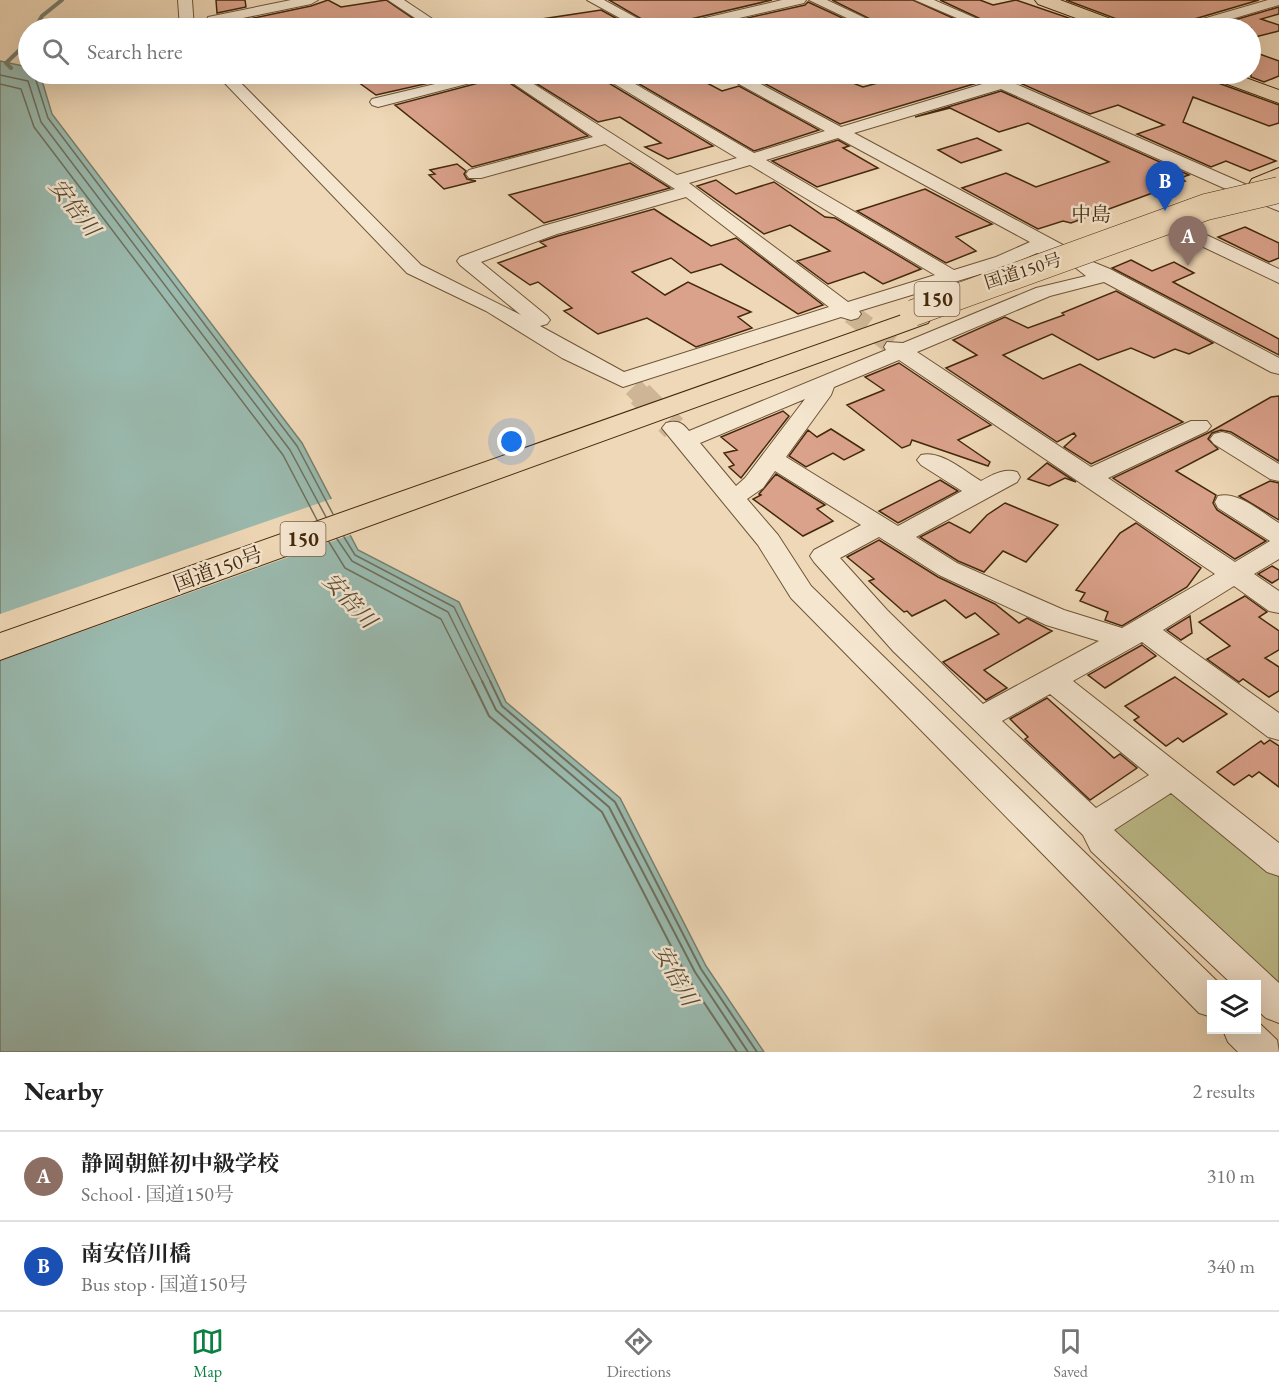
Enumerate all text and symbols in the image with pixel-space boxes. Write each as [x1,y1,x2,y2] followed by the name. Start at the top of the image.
[18,18,1261,84] search box
[39,35,72,68] icon: search
[87,37,182,66] text: Search here
[1146,162,1184,211] pin: B
[43,172,108,244] water label: 安倍川
[1071,201,1111,227] district label: 中島
[1168,216,1208,266] pin: A
[981,247,1064,294] street label: 国道150号
[914,282,960,316] road number: 150
[497,427,526,456] your location
[280,522,326,556] road number: 150
[169,540,266,597] street label: 国道150号
[317,566,384,636] water label: 安倍川
[647,939,705,1013] water label: 安倍川
[1207,980,1261,1034] map controls
[1207,980,1261,1034] button: layers
[24,1074,104,1108] text: Nearby
[1192,1078,1255,1104] text: 2 results
[81,1149,279,1178] text: 静岡朝鮮初中級学校
[36,1163,51,1189] text: A
[1207,1163,1255,1189] text: 310 m
[81,1181,234,1207] text: School · 国道150号
[81,1239,191,1268] text: 南安倍川橋
[37,1253,50,1279] text: B
[1207,1253,1255,1279] text: 340 m
[81,1271,248,1297] text: Bus stop · 国道150号
[191,1325,224,1382] tab: Map
[607,1325,671,1382] tab: Directions
[1053,1325,1088,1382] tab: Saved

